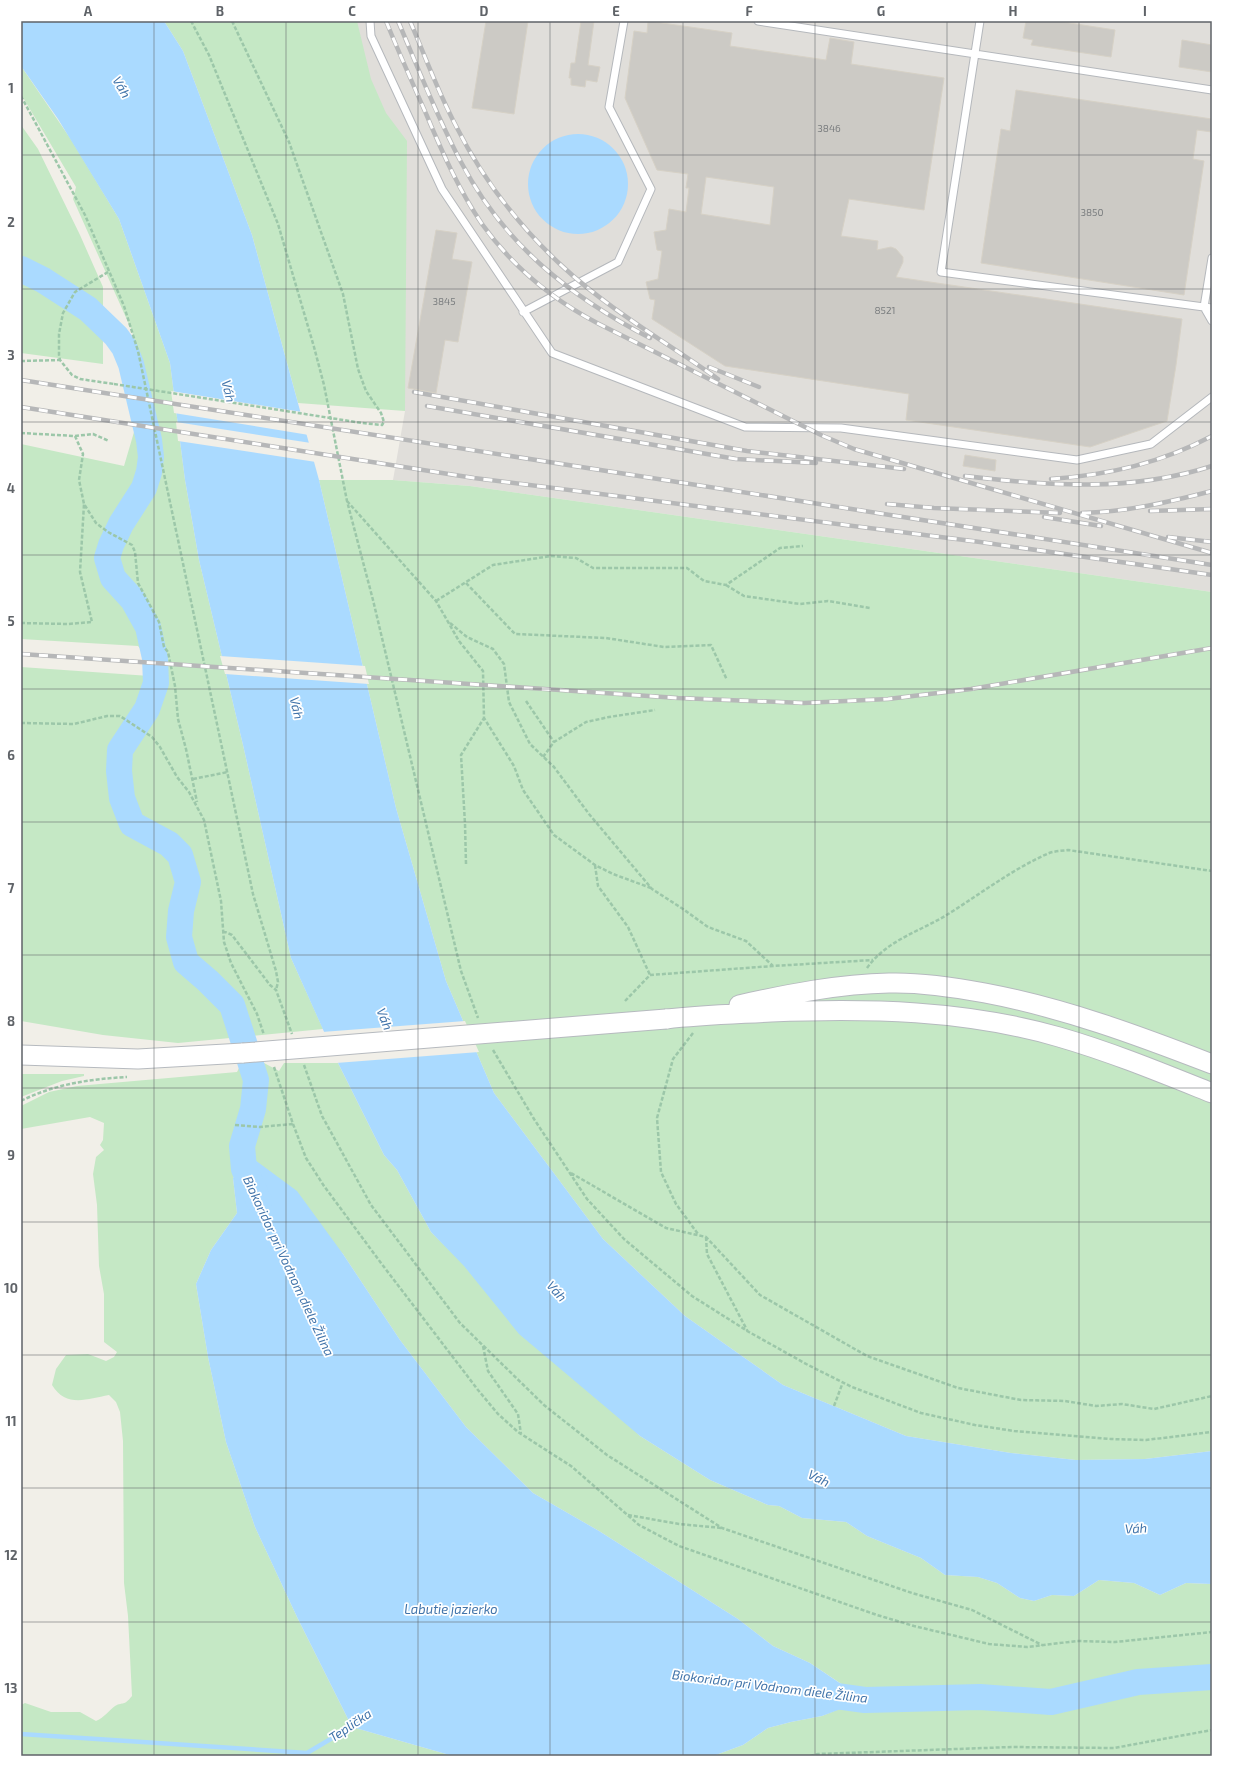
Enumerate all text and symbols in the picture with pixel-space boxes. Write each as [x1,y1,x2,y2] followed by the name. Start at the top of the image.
[84,3,93,19] text: A
[216,3,224,19] text: B
[348,3,356,19] text: C
[480,3,489,19] text: D
[612,3,620,19] text: E
[745,3,753,19] text: F
[877,3,885,19] text: G
[1009,3,1018,19] text: H
[1143,3,1147,19] text: I
[109,73,135,101] water label: Váh
[8,80,14,96] text: 1
[817,122,841,134] house number: 3846
[1080,206,1104,218] house number: 3850
[7,214,15,230] text: 2
[432,295,456,307] house number: 3845
[874,304,896,316] house number: 8521
[7,347,15,363] text: 3
[219,378,239,404] water label: Váh
[7,480,15,496] text: 4
[7,613,15,629] text: 5
[287,695,307,721] water label: Váh
[7,747,15,763] text: 6
[8,880,15,896] text: 7
[374,1006,396,1032] water label: Váh
[7,1013,15,1029] text: 8
[7,1147,15,1163] text: 9
[240,1173,338,1359] water label: Biokoridor pri Vodnom diele Žilina
[544,1277,570,1305] water label: Váh
[4,1280,18,1296] text: 10
[5,1413,17,1429] text: 11
[805,1466,833,1490] water label: Váh
[1125,1520,1147,1536] water label: Váh
[4,1547,18,1563] text: 12
[404,1601,498,1617] water label: Labutie jazierko
[671,1666,869,1706] water label: Biokoridor pri Vodnom diele Žilina
[5,1680,18,1696] text: 13
[326,1705,374,1745] water label: Teplička

